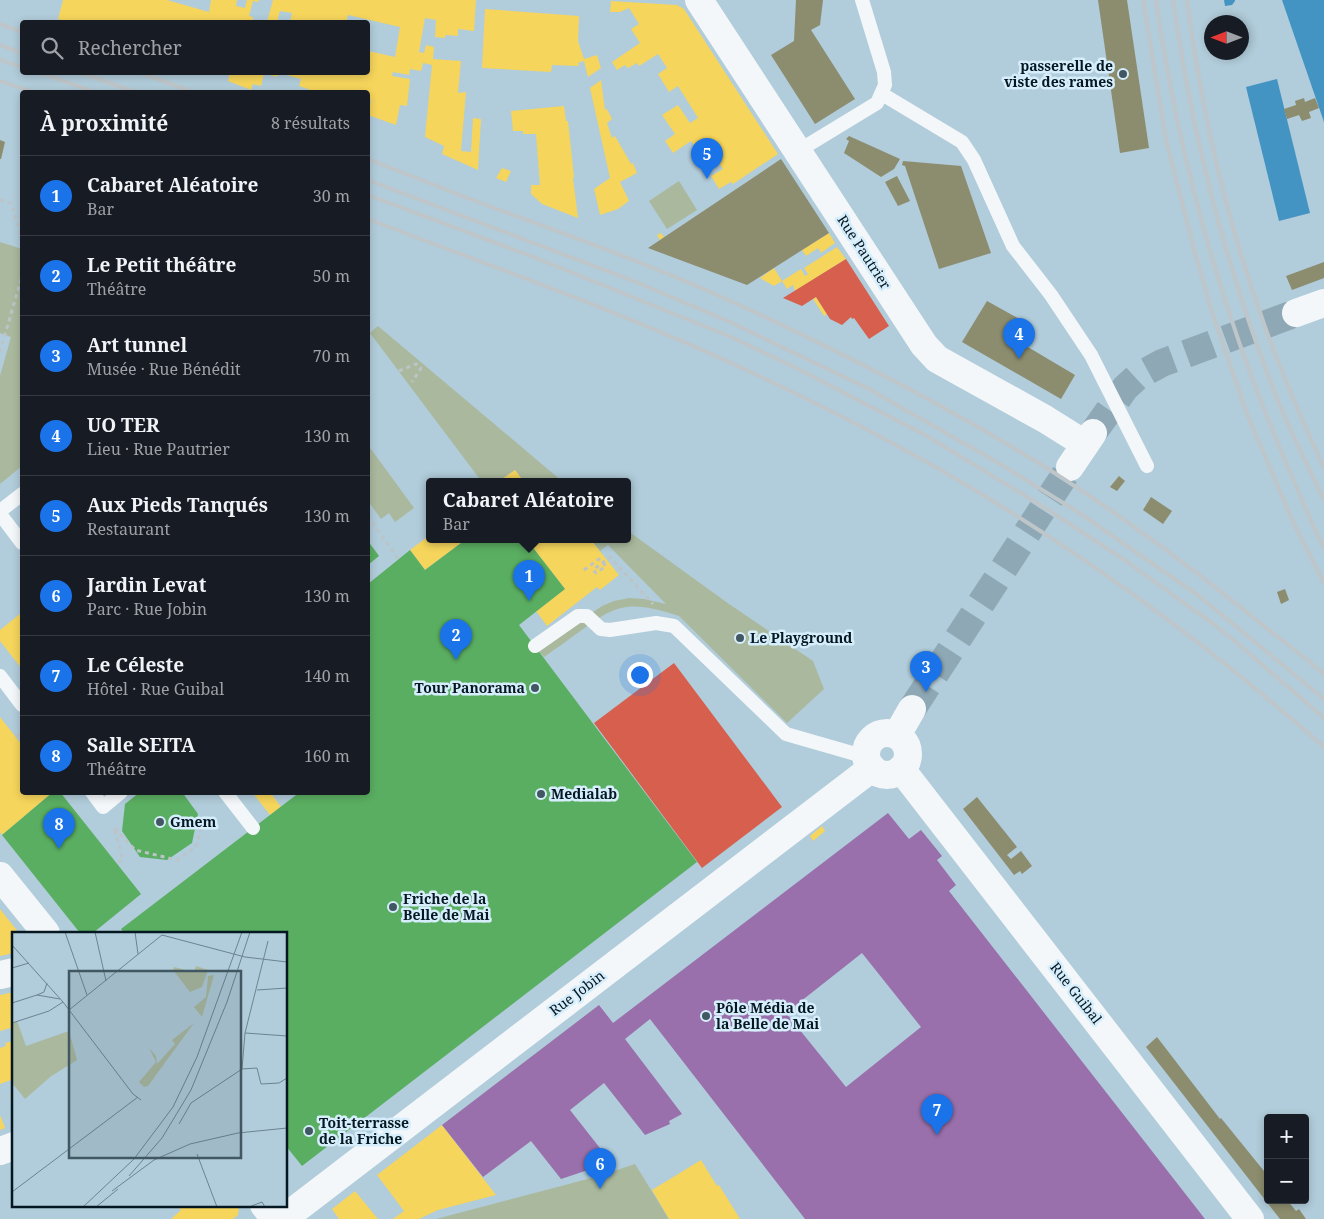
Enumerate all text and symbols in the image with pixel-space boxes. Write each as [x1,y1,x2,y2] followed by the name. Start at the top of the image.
[1204,15,1249,60] north arrow
[20,20,370,75] search box
[38,34,66,62] icon: search
[78,35,182,61] text: Rechercher
[1004,56,1113,91] place label: passerelle de viste des rames
[1117,68,1129,80] marker: passerelle de viste des rames
[40,109,168,137] text: À proximité
[271,112,350,134] text: 8 résultats
[691,138,723,179] pin: 5
[87,172,258,198] text: Cabaret Aléatoire
[51,185,61,207] text: 1
[313,185,350,207] text: 30 m
[87,198,114,220] text: Bar
[833,211,896,293] street label: Rue Pautrier
[87,252,236,278] text: Le Petit théâtre
[51,265,61,287] text: 2
[313,265,350,287] text: 50 m
[87,278,146,300] text: Théâtre
[1003,318,1035,359] pin: 4
[87,332,187,358] text: Art tunnel
[51,345,61,367] text: 3
[313,345,350,367] text: 70 m
[87,358,241,380] text: Musée · Rue Bénédit
[87,412,159,438] text: UO TER
[51,425,61,447] text: 4
[304,425,350,447] text: 130 m
[87,438,230,460] text: Lieu · Rue Pautrier
[426,478,631,543] popup
[443,487,614,513] text: Cabaret Aléatoire
[87,492,268,518] text: Aux Pieds Tanqués
[51,505,61,527] text: 5
[304,505,350,527] text: 130 m
[443,513,470,535] text: Bar
[87,518,170,540] text: Restaurant
[513,560,545,601] pin: 1
[87,572,206,598] text: Jardin Levat
[51,585,61,607] text: 6
[304,585,350,607] text: 130 m
[87,598,207,620] text: Parc · Rue Jobin
[440,619,472,660] pin: 2
[750,628,852,647] place label: Le Playground
[734,632,746,644] marker: Le Playground
[910,651,942,692] pin: 3
[87,652,184,678] text: Le Céleste
[627,662,653,688] your location
[51,665,61,687] text: 7
[304,665,350,687] text: 140 m
[87,678,224,700] text: Hôtel · Rue Guibal
[415,678,525,697] place label: Tour Panorama
[529,682,541,694] marker: Tour Panorama
[87,732,195,758] text: Salle SEITA
[51,745,61,767] text: 8
[304,745,350,767] text: 160 m
[87,758,146,780] text: Théâtre
[551,784,617,803] place label: Medialab
[535,788,547,800] marker: Medialab
[43,808,75,849] pin: 8
[170,812,217,831] place label: Gmem
[154,816,166,828] marker: Gmem
[403,889,489,924] place label: Friche de la Belle de Mai
[387,901,399,913] marker: Friche de la Belle de Mai
[12,932,288,1206] inset map
[1046,958,1107,1028] street label: Rue Guibal
[545,966,608,1020] street label: Rue Jobin
[716,998,819,1033] place label: Pôle Média de la Belle de Mai
[700,1010,712,1022] marker: Pôle Média de la Belle de Mai
[921,1094,953,1135] pin: 7
[319,1113,409,1148] place label: Toit-terrasse de la Friche
[1264,1114,1309,1204] map controls
[1264,1114,1309,1159] button: +
[303,1125,315,1137] marker: Toit-terrasse de la Friche
[584,1148,616,1189] pin: 6
[1264,1159,1309,1204] button: −

